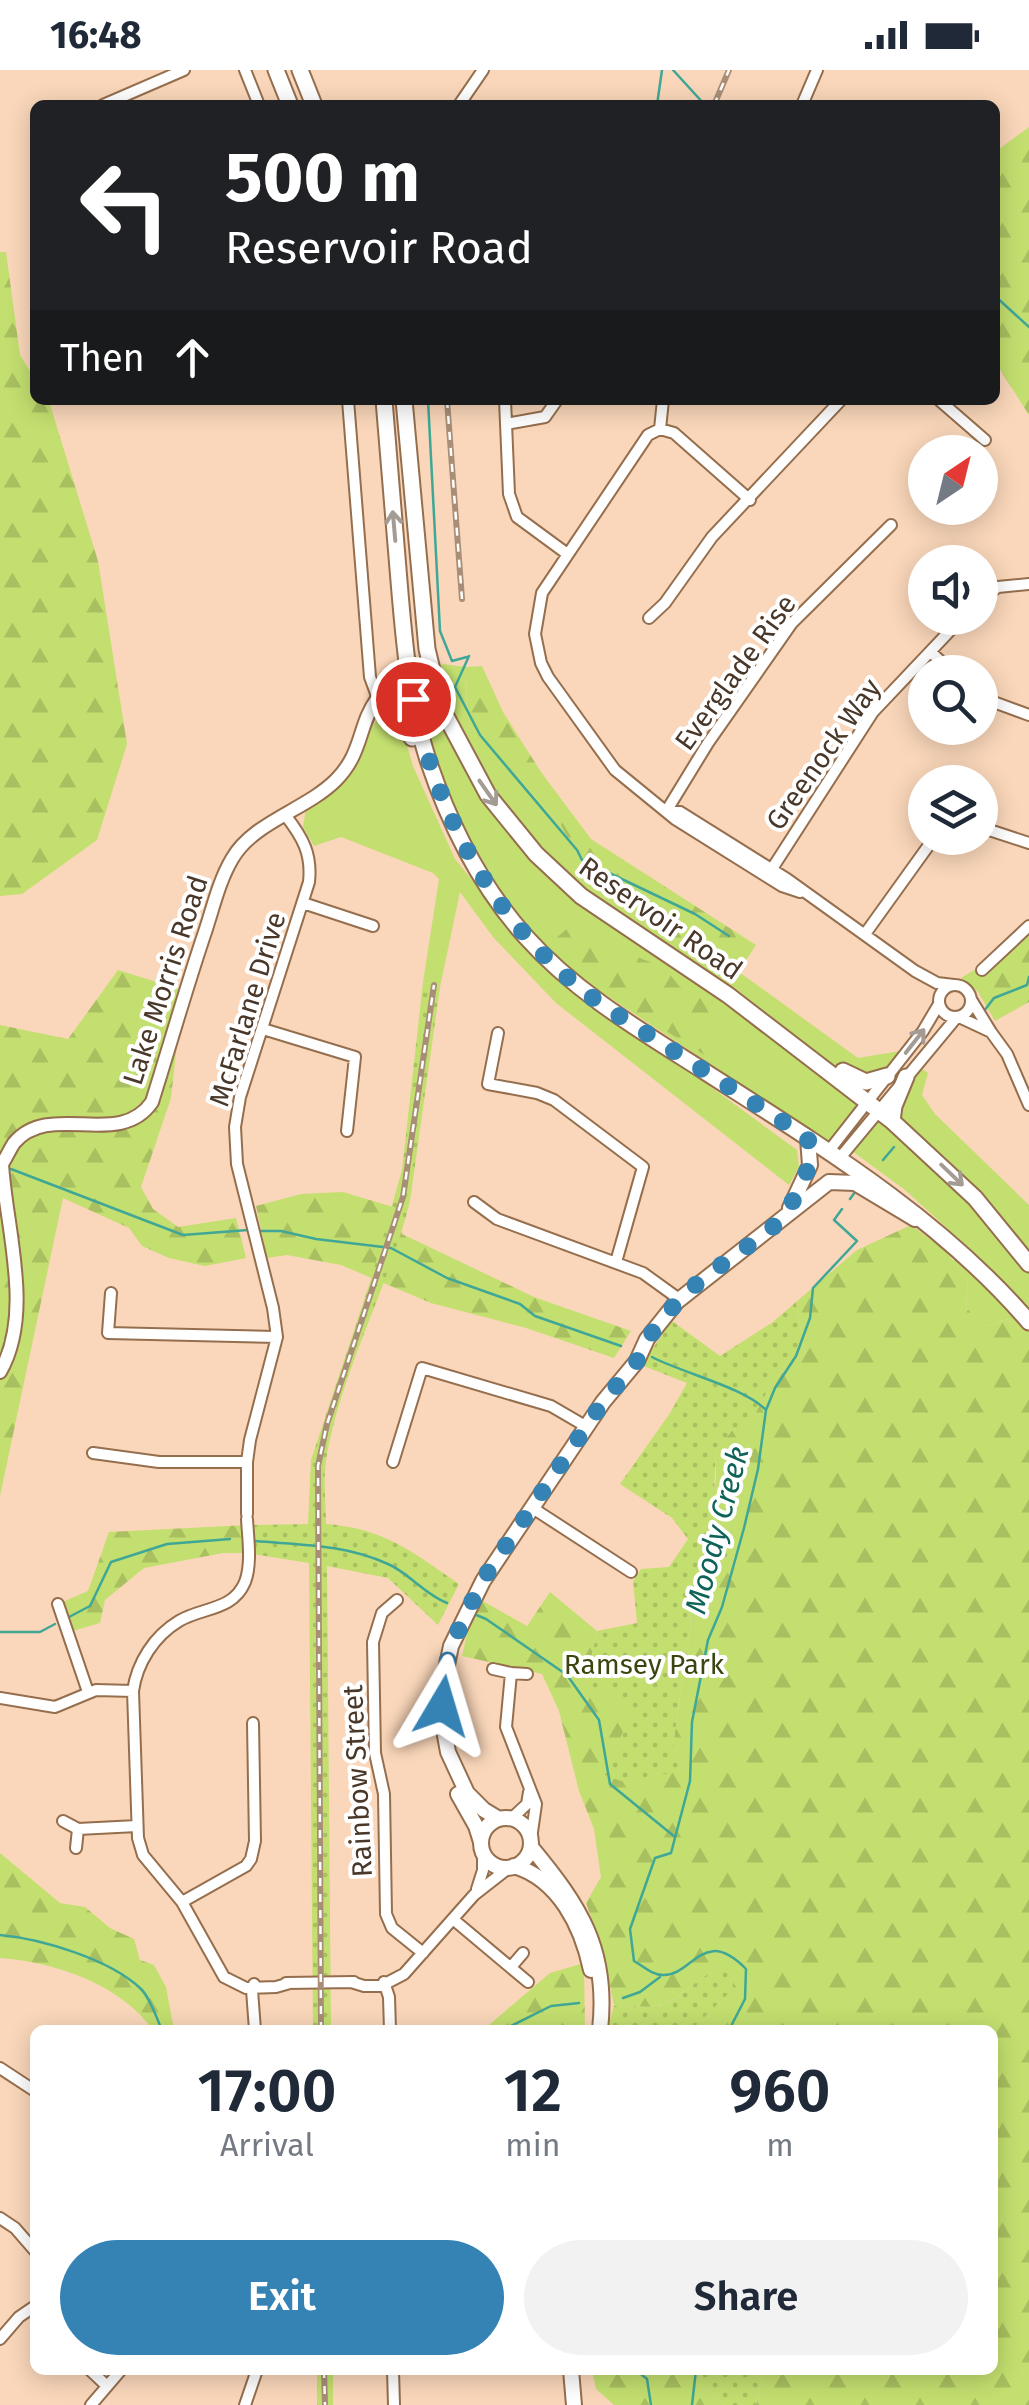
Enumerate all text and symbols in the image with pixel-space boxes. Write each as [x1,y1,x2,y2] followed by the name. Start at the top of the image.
[50,12,142,58] text: 16:48
[225,136,420,220] text: 500 m
[60,140,190,270] icon: left
[225,221,533,275] text: Reservoir Road
[165,330,220,385] icon: ahead
[60,335,145,381] text: Then
[908,435,998,525] north arrow
[908,435,998,855] map controls
[385,511,404,543] one-way arrow
[908,545,998,635] button: sound
[668,588,803,756] street label: Everglade Rise
[908,655,998,745] button: search
[371,657,456,742] pin
[386,672,441,727] icon: arrive
[759,672,888,836] street label: Greenock Way
[908,765,998,855] button: layers
[477,778,498,806] one-way arrow
[573,850,749,987] street label: Reservoir Road
[116,871,215,1089] street label: Lake Morris Road
[202,908,293,1110] street label: McFarlane Drive
[904,1028,925,1055] one-way arrow
[939,1162,963,1186] one-way arrow
[677,1442,757,1618] water label: Moody Creek
[564,1648,725,1681] park label: Ramsey Park
[390,1654,494,1758] position arrow
[336,1683,379,1878] street label: Rainbow Street
[197,2055,336,2127] text: 17:00
[504,2055,562,2127] text: 12
[729,2055,831,2127] text: 960
[220,2126,314,2164] text: Arrival
[505,2126,560,2164] text: min
[766,2126,794,2164] text: m
[60,2240,504,2355] button: Exit
[524,2240,968,2355] button: Share

